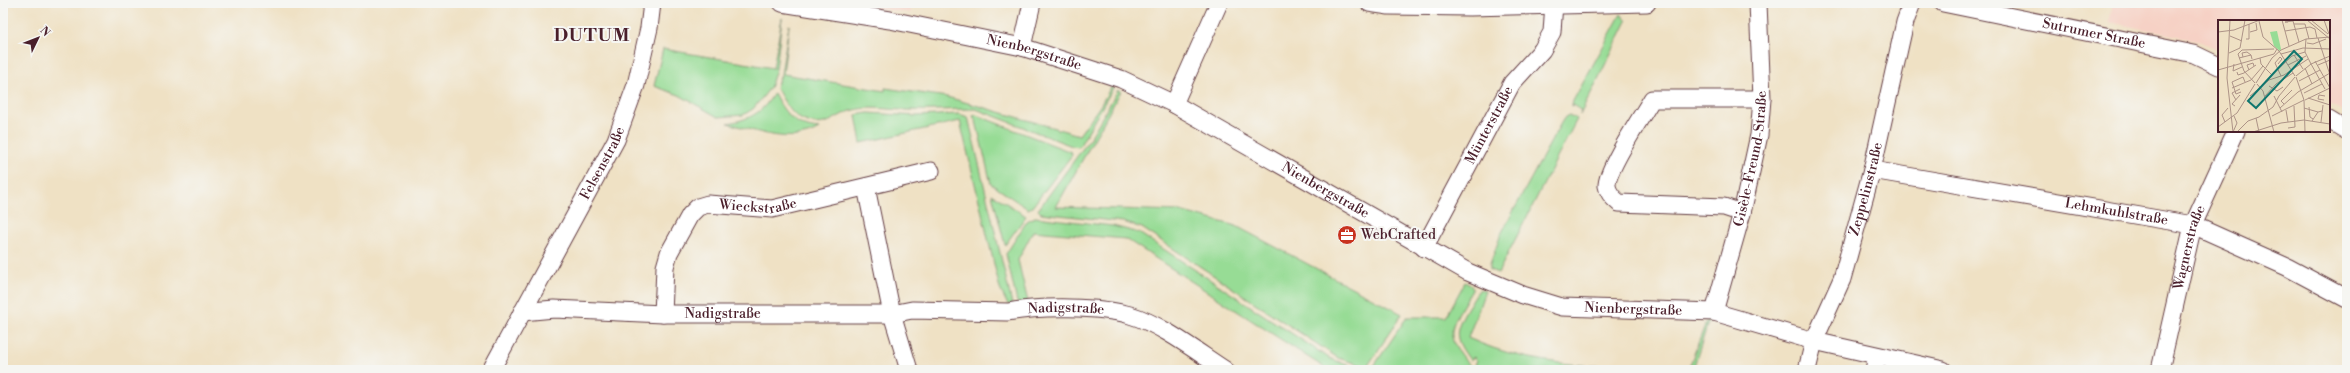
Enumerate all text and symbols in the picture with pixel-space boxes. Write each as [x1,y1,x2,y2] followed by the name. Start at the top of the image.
[2041,14,2147,53] street label: Sutrumer Straße
[18,18,58,58] north arrow
[2218,20,2330,132] inset map
[36,24,53,40] text: N
[554,24,630,47] district label: DUTUM
[985,31,1084,75] street label: Nienbergstraße
[1461,83,1518,168] street label: Münterstraße
[1730,90,1771,229] street label: Gisèle-Freund-Straße
[576,124,629,203] street label: Felsenstraße
[1845,141,1887,238] street label: Zeppelinstraße
[1278,158,1372,223] street label: Nienbergstraße
[717,194,798,218] street label: Wieckstraße
[2063,194,2169,230] street label: Lehmkuhlstraße
[2169,202,2210,292] street label: Wagnerstraße
[1336,224,1358,246] office icon: WebCrafted
[1360,226,1436,244] place label: WebCrafted
[1027,299,1105,319] street label: Nadigstraße
[1584,299,1682,320] street label: Nienbergstraße
[685,305,761,323] street label: Nadigstraße

